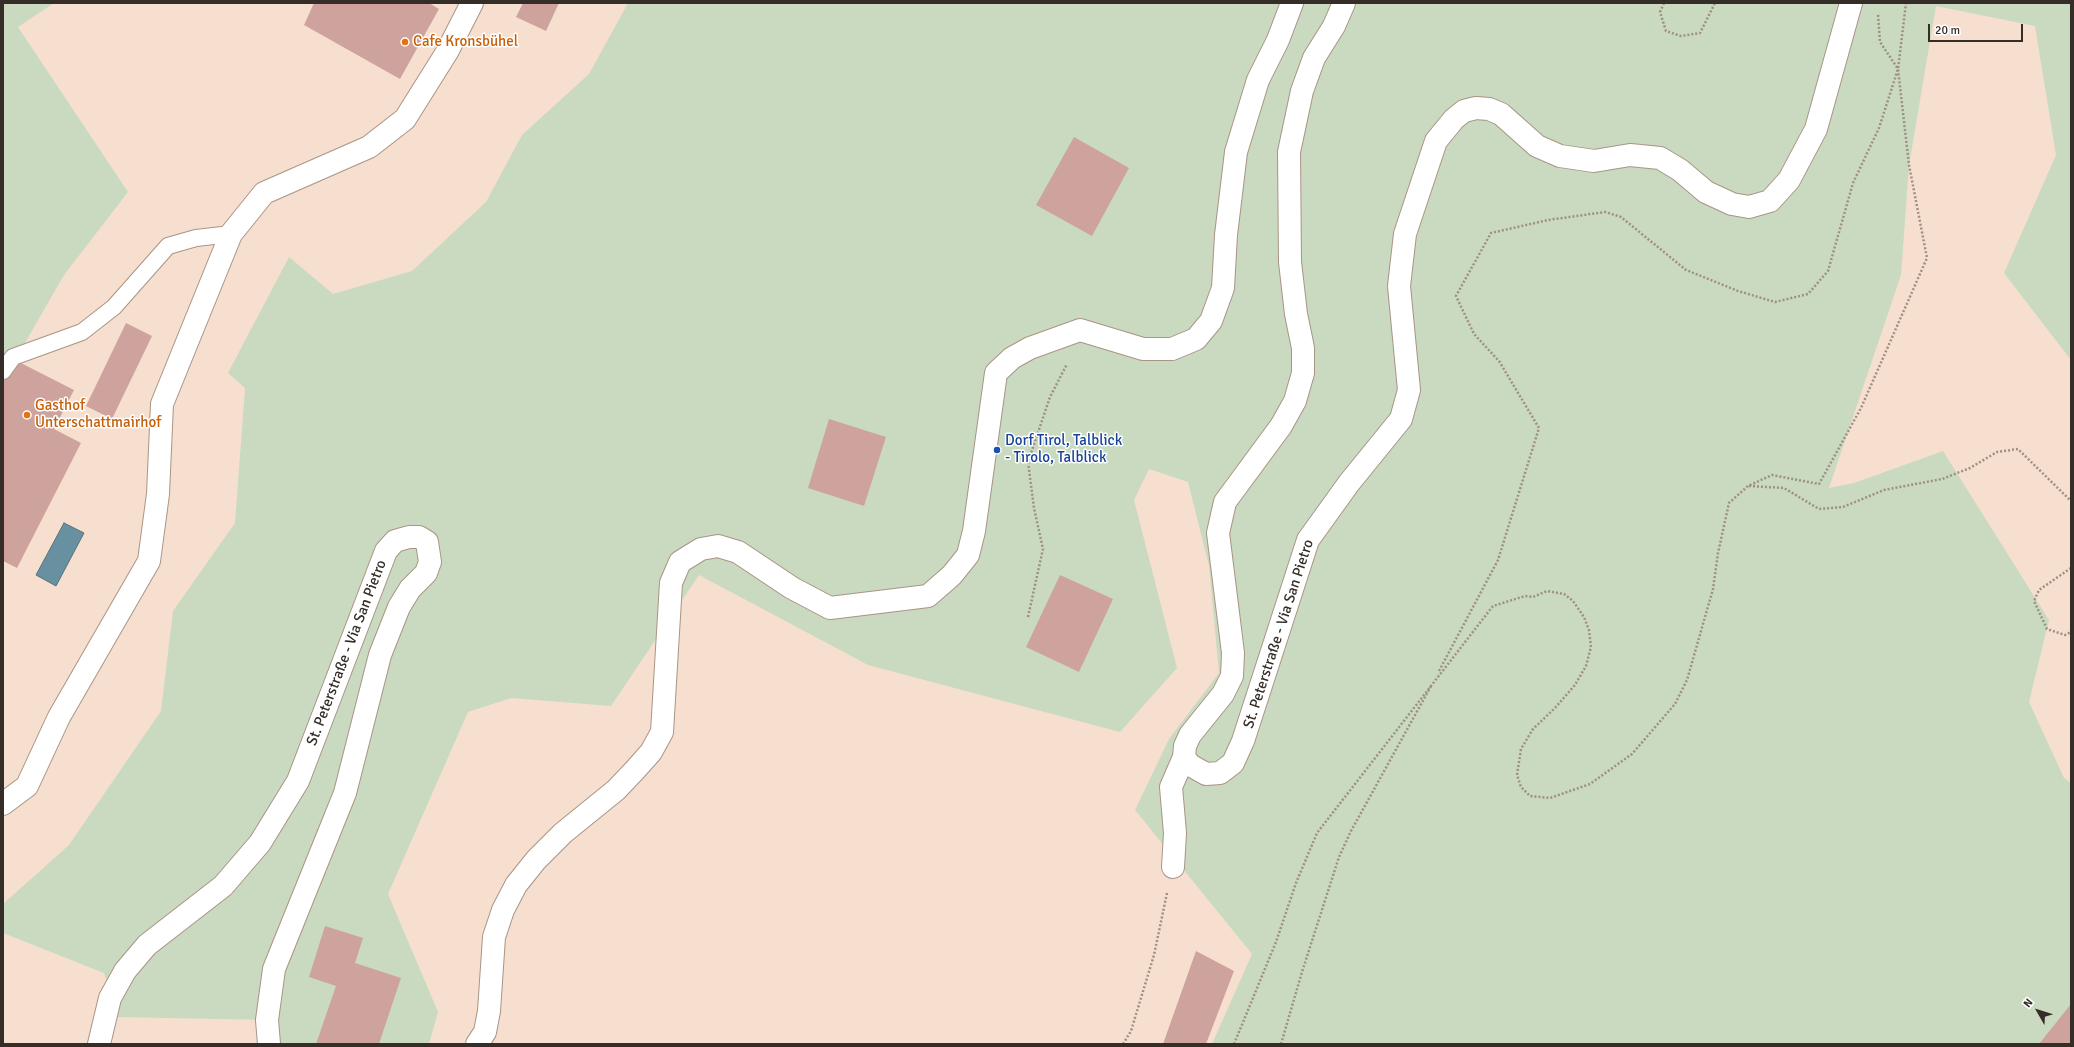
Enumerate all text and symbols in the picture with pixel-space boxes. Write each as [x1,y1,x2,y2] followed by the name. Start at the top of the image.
[1930,16,2025,42] scale bar
[1935,23,1960,38] text: 20 m
[413,33,518,51] place label: Cafe Kronsbühel
[400,37,410,47] marker: Cafe Kronsbühel
[35,397,161,432] place label: Gasthof Unterschattmairhof
[22,410,32,420] marker: Gasthof Unterschattmairhof
[1005,432,1122,467] place label: Dorf Tirol, Talblick - Tirolo, Talblick
[992,445,1002,455] marker: Dorf Tirol, Talblick - Tirolo, Talblick
[1240,537,1318,731] street label: St. Peterstraße - Via San Pietro
[303,558,391,748] street label: St. Peterstraße - Via San Pietro
[2018,991,2058,1031] north arrow
[2021,996,2036,1010] text: N

